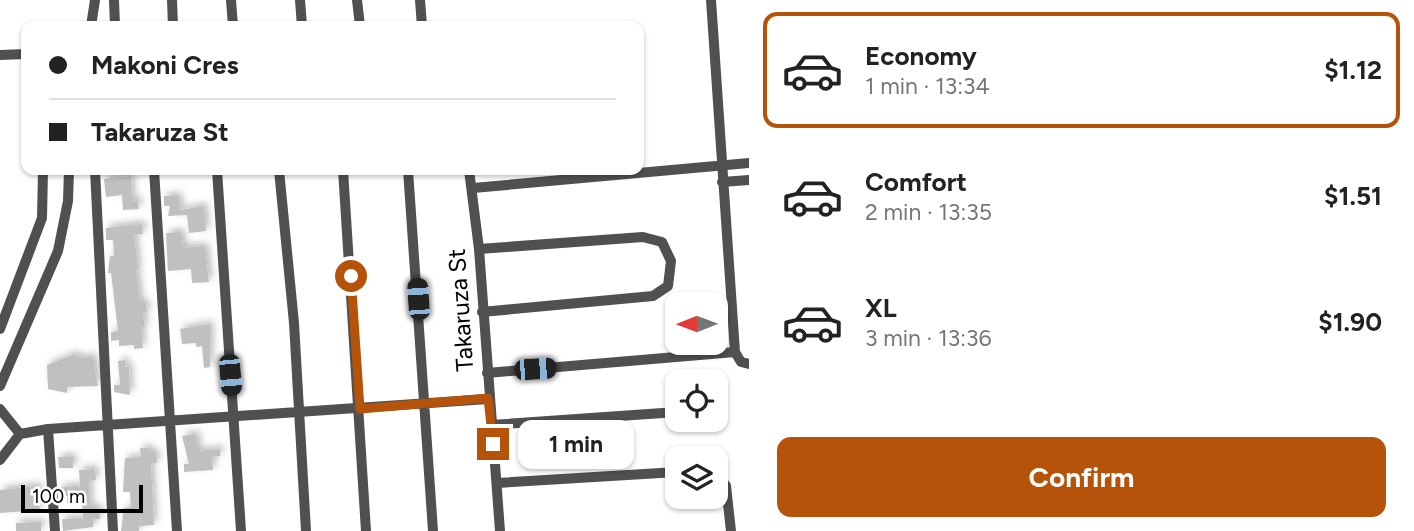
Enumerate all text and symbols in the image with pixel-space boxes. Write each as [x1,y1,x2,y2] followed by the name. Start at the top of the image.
[781,39,844,102] icon: car
[865,40,977,72] text: Economy
[91,49,239,81] text: Makoni Cres
[1324,54,1382,86] text: $1.12
[865,72,990,100] text: 1 min · 13:34
[91,116,229,148] text: Takaruza St
[781,165,844,228] icon: car
[865,166,967,198] text: Comfort
[1324,180,1382,212] text: $1.51
[865,198,992,226] text: 2 min · 13:35
[442,248,479,372] street label: Takaruza St
[335,260,367,292] route start
[407,277,430,321] car
[781,291,844,354] icon: car
[665,292,728,355] north arrow
[665,292,728,509] map controls
[865,292,897,324] text: XL
[1318,306,1382,338] text: $1.90
[865,324,992,352] text: 3 min · 13:36
[218,353,243,397] car
[514,357,557,381] car
[665,369,728,432] button: locate
[518,420,633,468] callout: 1 min
[477,428,509,460] route end
[549,430,603,458] text: 1 min
[777,437,1386,517] button: Confirm
[665,446,728,509] button: layers
[21,482,144,514] scale bar
[32,485,85,508] text: 100 m

